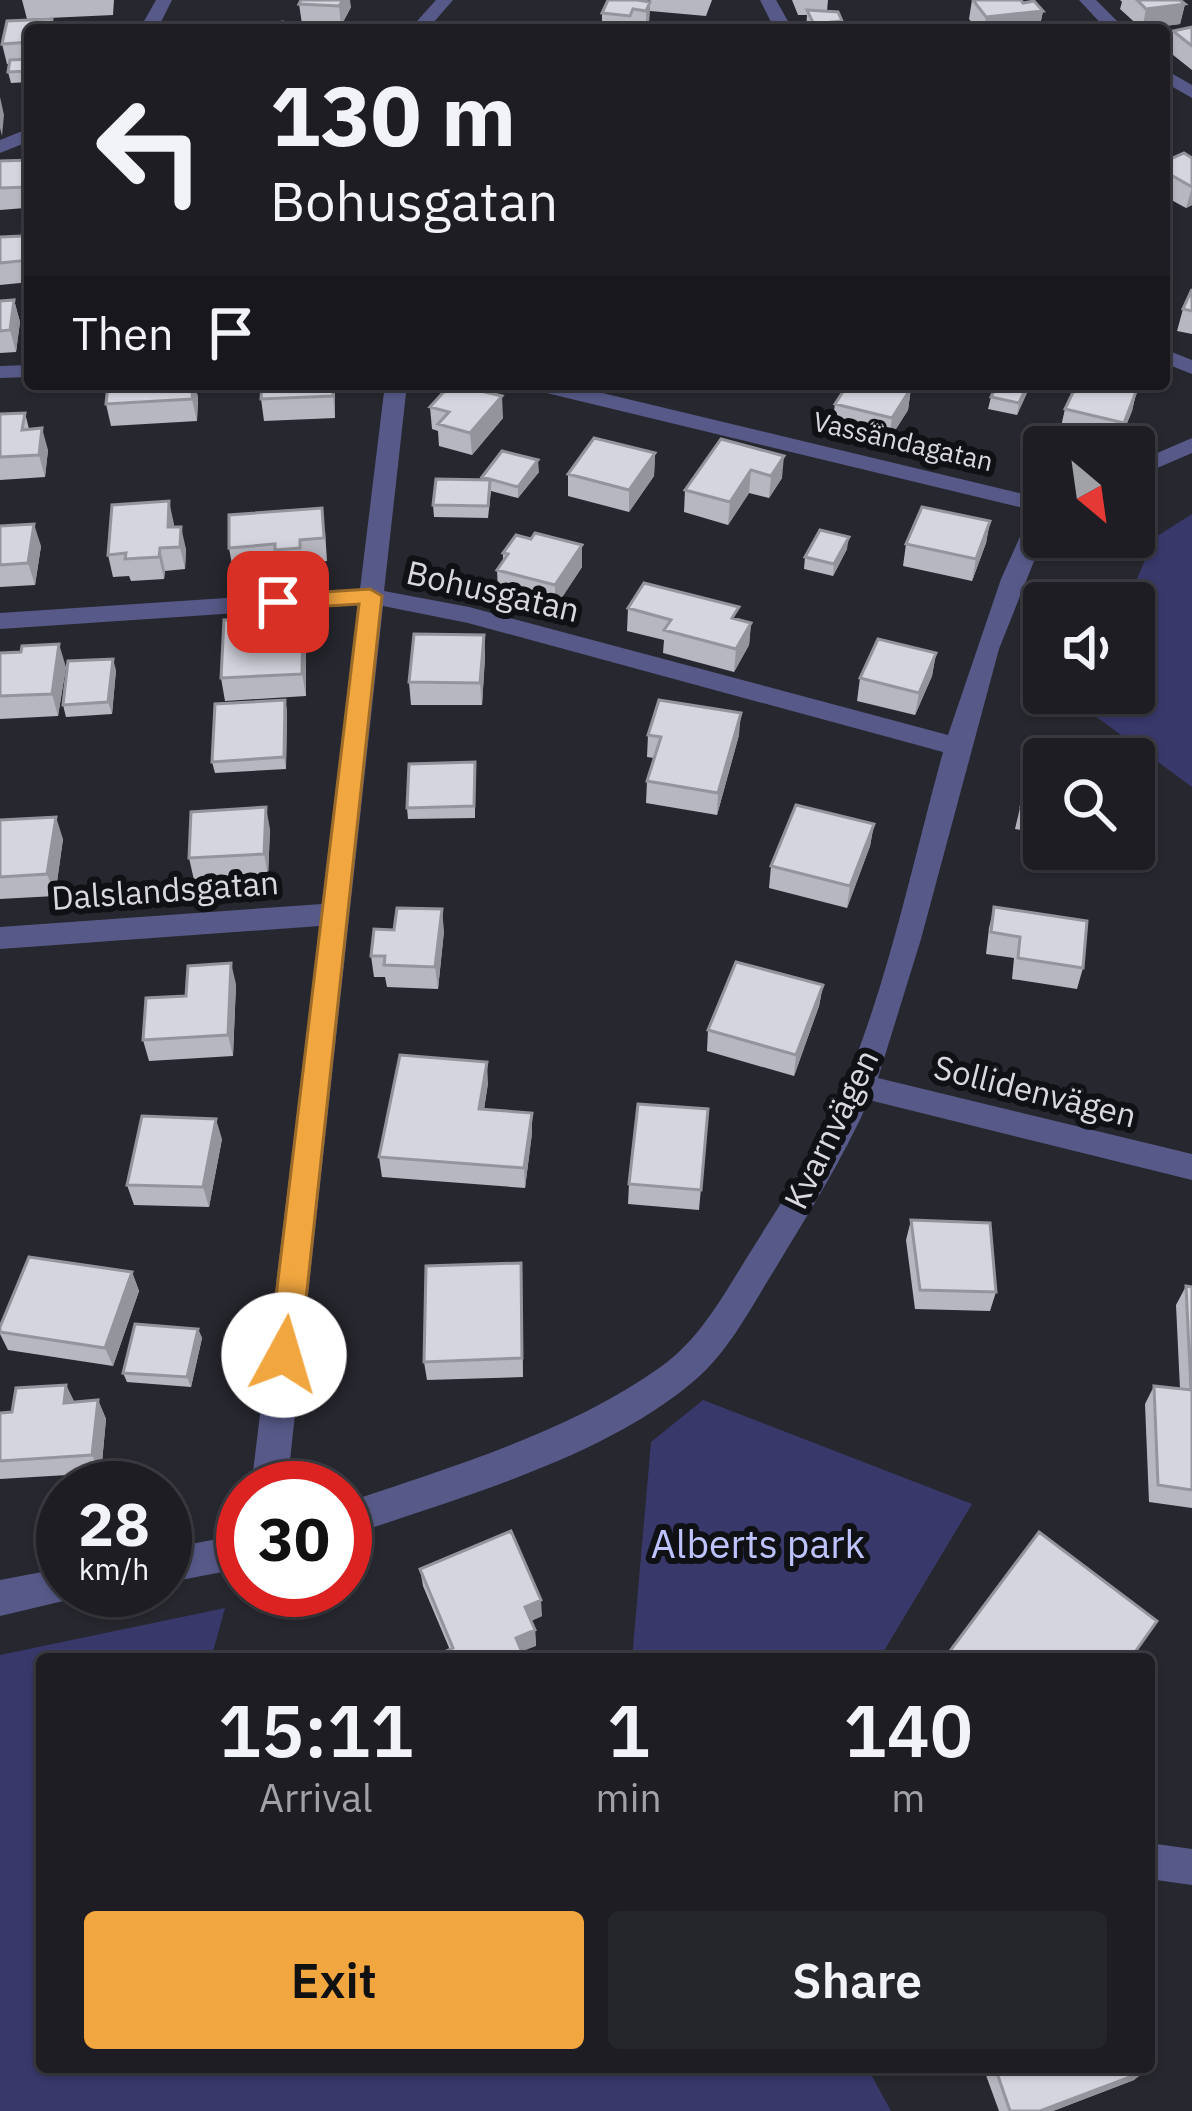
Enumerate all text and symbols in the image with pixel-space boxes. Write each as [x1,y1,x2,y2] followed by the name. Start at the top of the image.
[270,60,516,169] text: 130 m
[72,72,228,228] icon: left
[270,166,558,236] text: Bohusgatan
[198,300,264,366] icon: arrive
[72,304,174,362] text: Then
[810,403,997,478] street label: Vassändagatan
[1023,426,1155,558] north arrow
[1023,426,1155,870] map controls
[402,550,584,631] street label: Bohusgatan
[227,551,329,653] pin
[245,569,311,635] icon: arrive
[1023,582,1155,714] button: sound
[1023,738,1155,870] button: search
[50,860,280,919] street label: Dalslandsgatan
[773,1042,888,1216] street label: Kvarnvägen
[929,1045,1141,1136] street label: Sollidenvägen
[221,1292,347,1418] position arrow
[216,1461,372,1617] speed limit sign: 30
[78,1484,150,1563] text: 28
[651,1518,865,1569] park label: Alberts park
[79,1549,149,1588] text: km/h
[218,1683,414,1777] text: 15:11
[607,1683,650,1777] text: 1
[843,1683,973,1777] text: 140
[259,1772,373,1823] text: Arrival
[596,1772,662,1823] text: min
[891,1772,925,1823] text: m
[84,1911,584,2049] button: Exit
[608,1911,1107,2049] button: Share

